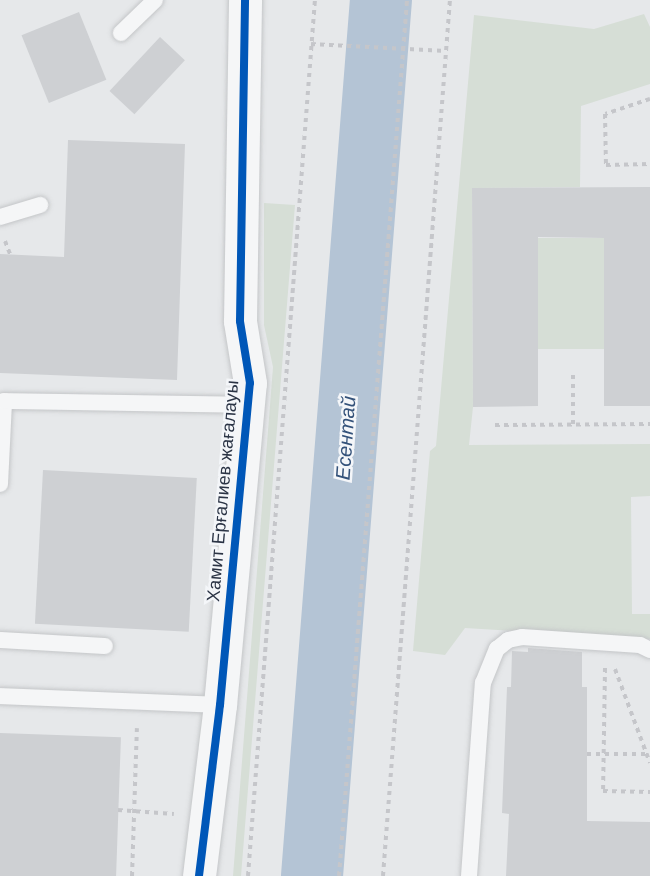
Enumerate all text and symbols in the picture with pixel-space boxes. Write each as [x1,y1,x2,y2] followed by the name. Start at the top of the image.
[203,379,243,603] street label: Хамит Ерғалиев жағалауы
[331,395,361,481] water label: Есентай

